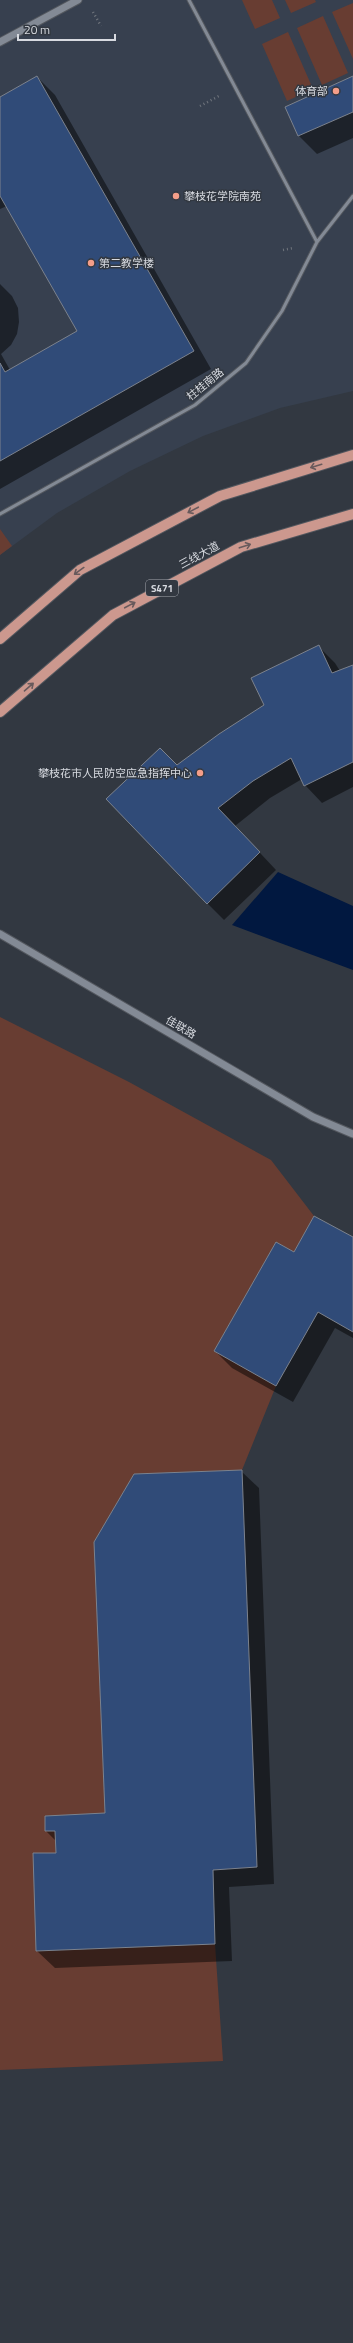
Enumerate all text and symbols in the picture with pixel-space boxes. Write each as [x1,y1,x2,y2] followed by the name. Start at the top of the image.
[18,16,115,42] scale bar
[24,20,50,39] text: 20 m
[295,83,328,99] place label: 体育部
[331,86,341,96] marker: 体育部
[184,188,261,204] place label: 攀枝花学院南苑
[171,191,181,201] marker: 攀枝花学院南苑
[99,255,154,271] place label: 第二教学楼
[86,258,96,268] marker: 第二教学楼
[183,364,227,404] street label: 柱桂南路
[309,463,322,470] one-way arrow
[188,506,200,514] one-way arrow
[176,538,222,572] street label: 三线大道
[239,541,251,549] one-way arrow
[74,567,85,575] one-way arrow
[146,580,178,596] road number: S471
[124,601,136,609] one-way arrow
[24,682,35,691] one-way arrow
[38,765,192,781] place label: 攀枝花市人民防空应急指挥中心
[195,768,205,778] marker: 攀枝花市人民防空应急指挥中心
[163,1012,199,1042] street label: 佳联路

